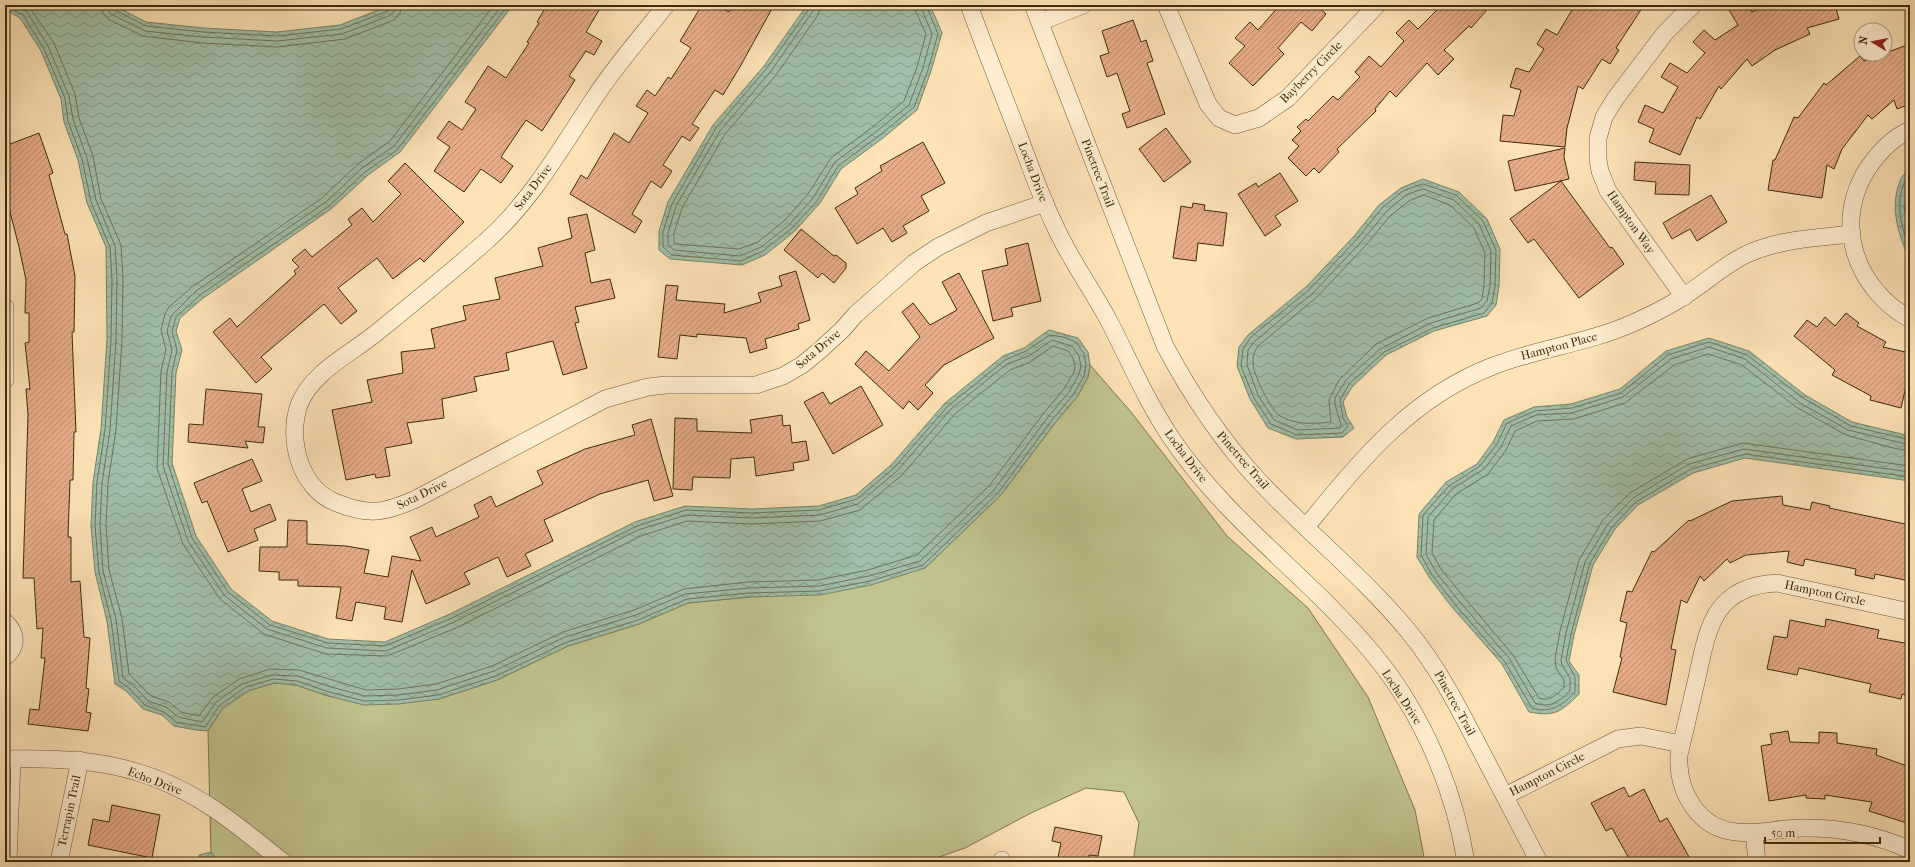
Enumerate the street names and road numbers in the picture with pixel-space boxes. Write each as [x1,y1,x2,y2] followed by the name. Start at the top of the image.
[1277,38,1345,106] street label: Bayberry Circle
[1079,137,1118,210] street label: Pinetree Trail
[1015,140,1051,204] street label: Locha Drive
[511,161,555,213] street label: Sota Drive
[1604,188,1658,257] street label: Hampton Way
[793,326,843,372] street label: Sota Drive
[1519,329,1599,363] street label: Hampton Place
[1162,427,1211,485] street label: Locha Drive
[1214,428,1272,492] street label: Pinetree Trail
[395,476,449,512] street label: Sota Drive
[1783,578,1867,608] street label: Hampton Circle
[1379,667,1425,727] street label: Locha Drive
[1431,668,1479,739] street label: Pinetree Trail
[1507,749,1587,799] street label: Hampton Circle
[126,764,184,798] street label: Echo Drive
[55,773,84,848] street label: Terrapin Trail

